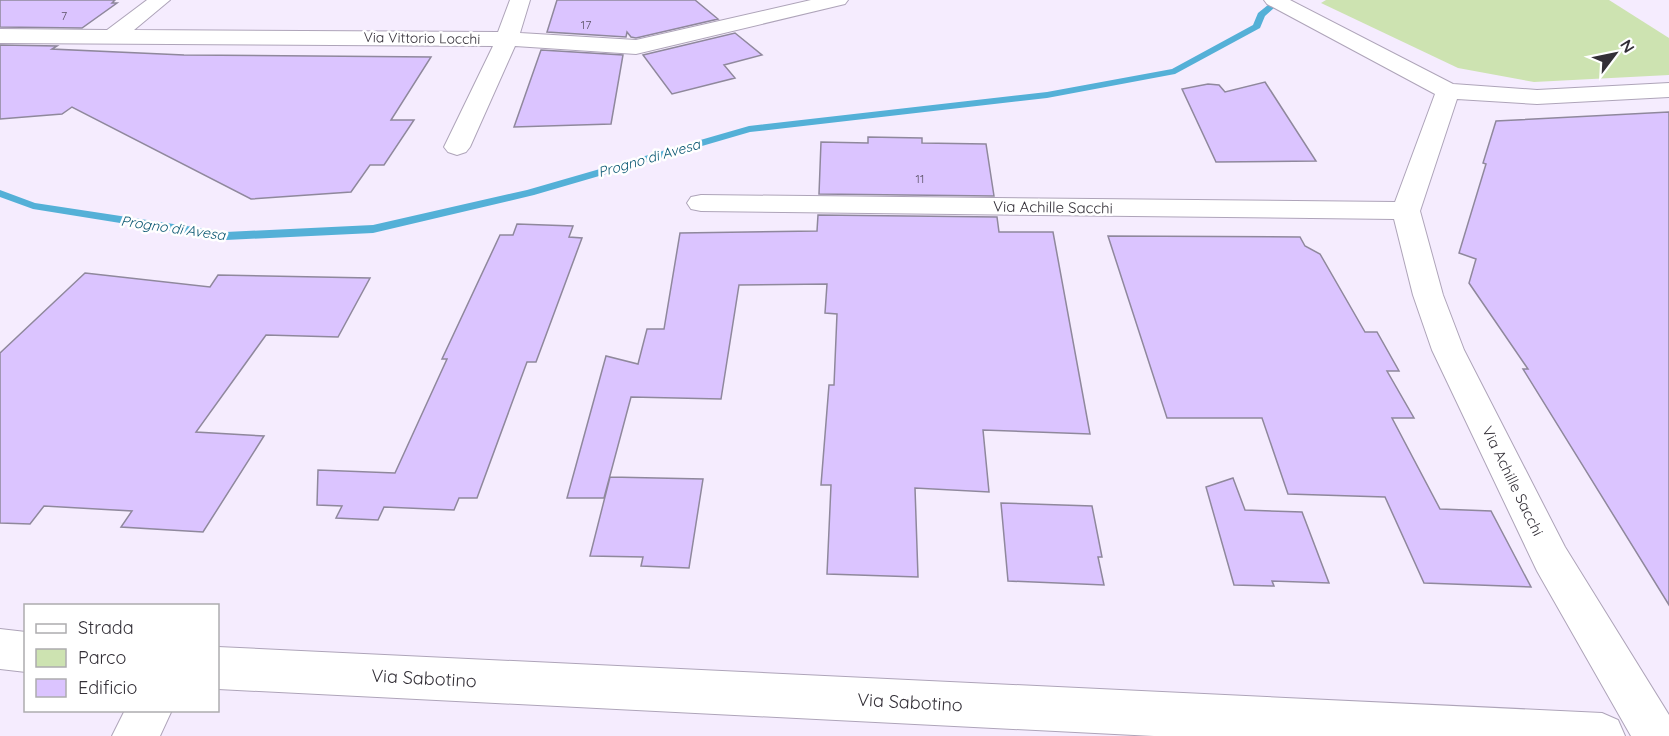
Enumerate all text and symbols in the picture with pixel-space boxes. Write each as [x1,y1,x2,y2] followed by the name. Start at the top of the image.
[61,8,67,23] house number: 7
[581,17,591,32] house number: 17
[1585,24,1645,84] north arrow
[363,28,481,48] street label: Via Vittorio Locchi
[1616,36,1639,56] text: N
[596,134,704,181] water label: Progno di Avesa
[916,171,924,186] house number: 11
[993,196,1113,218] street label: Via Achille Sacchi
[120,212,228,244] water label: Progno di Avesa
[1478,423,1548,539] street label: Via Achille Sacchi
[24,604,219,712] legend
[78,616,134,639] text: Strada
[78,646,126,669] text: Parco
[371,664,477,692] street label: Via Sabotino
[78,676,137,699] text: Edificio
[857,688,963,716] street label: Via Sabotino

